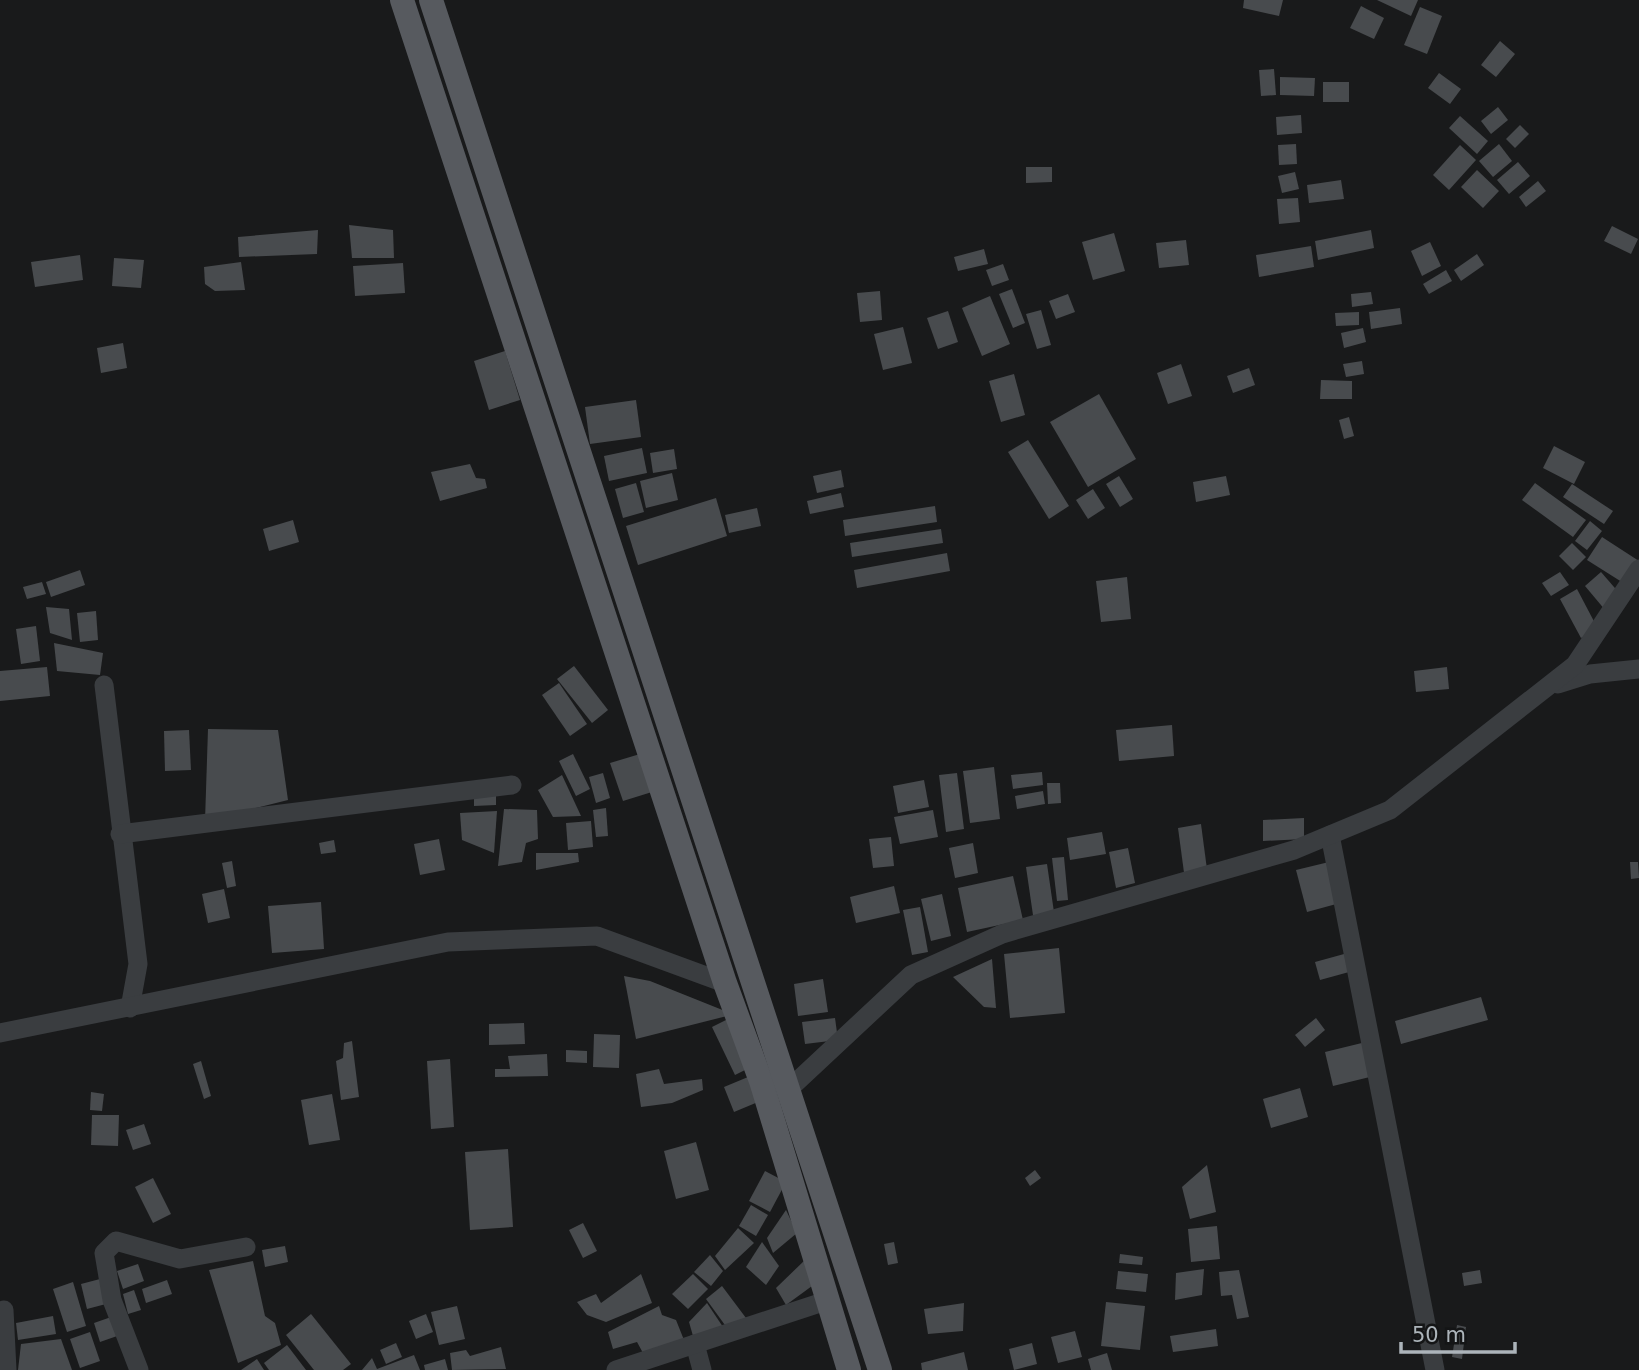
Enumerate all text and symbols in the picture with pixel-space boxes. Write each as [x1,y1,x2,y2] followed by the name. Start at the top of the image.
[1401,1310,1515,1354] scale bar
[1412,1323,1466,1347] text: 50 m

